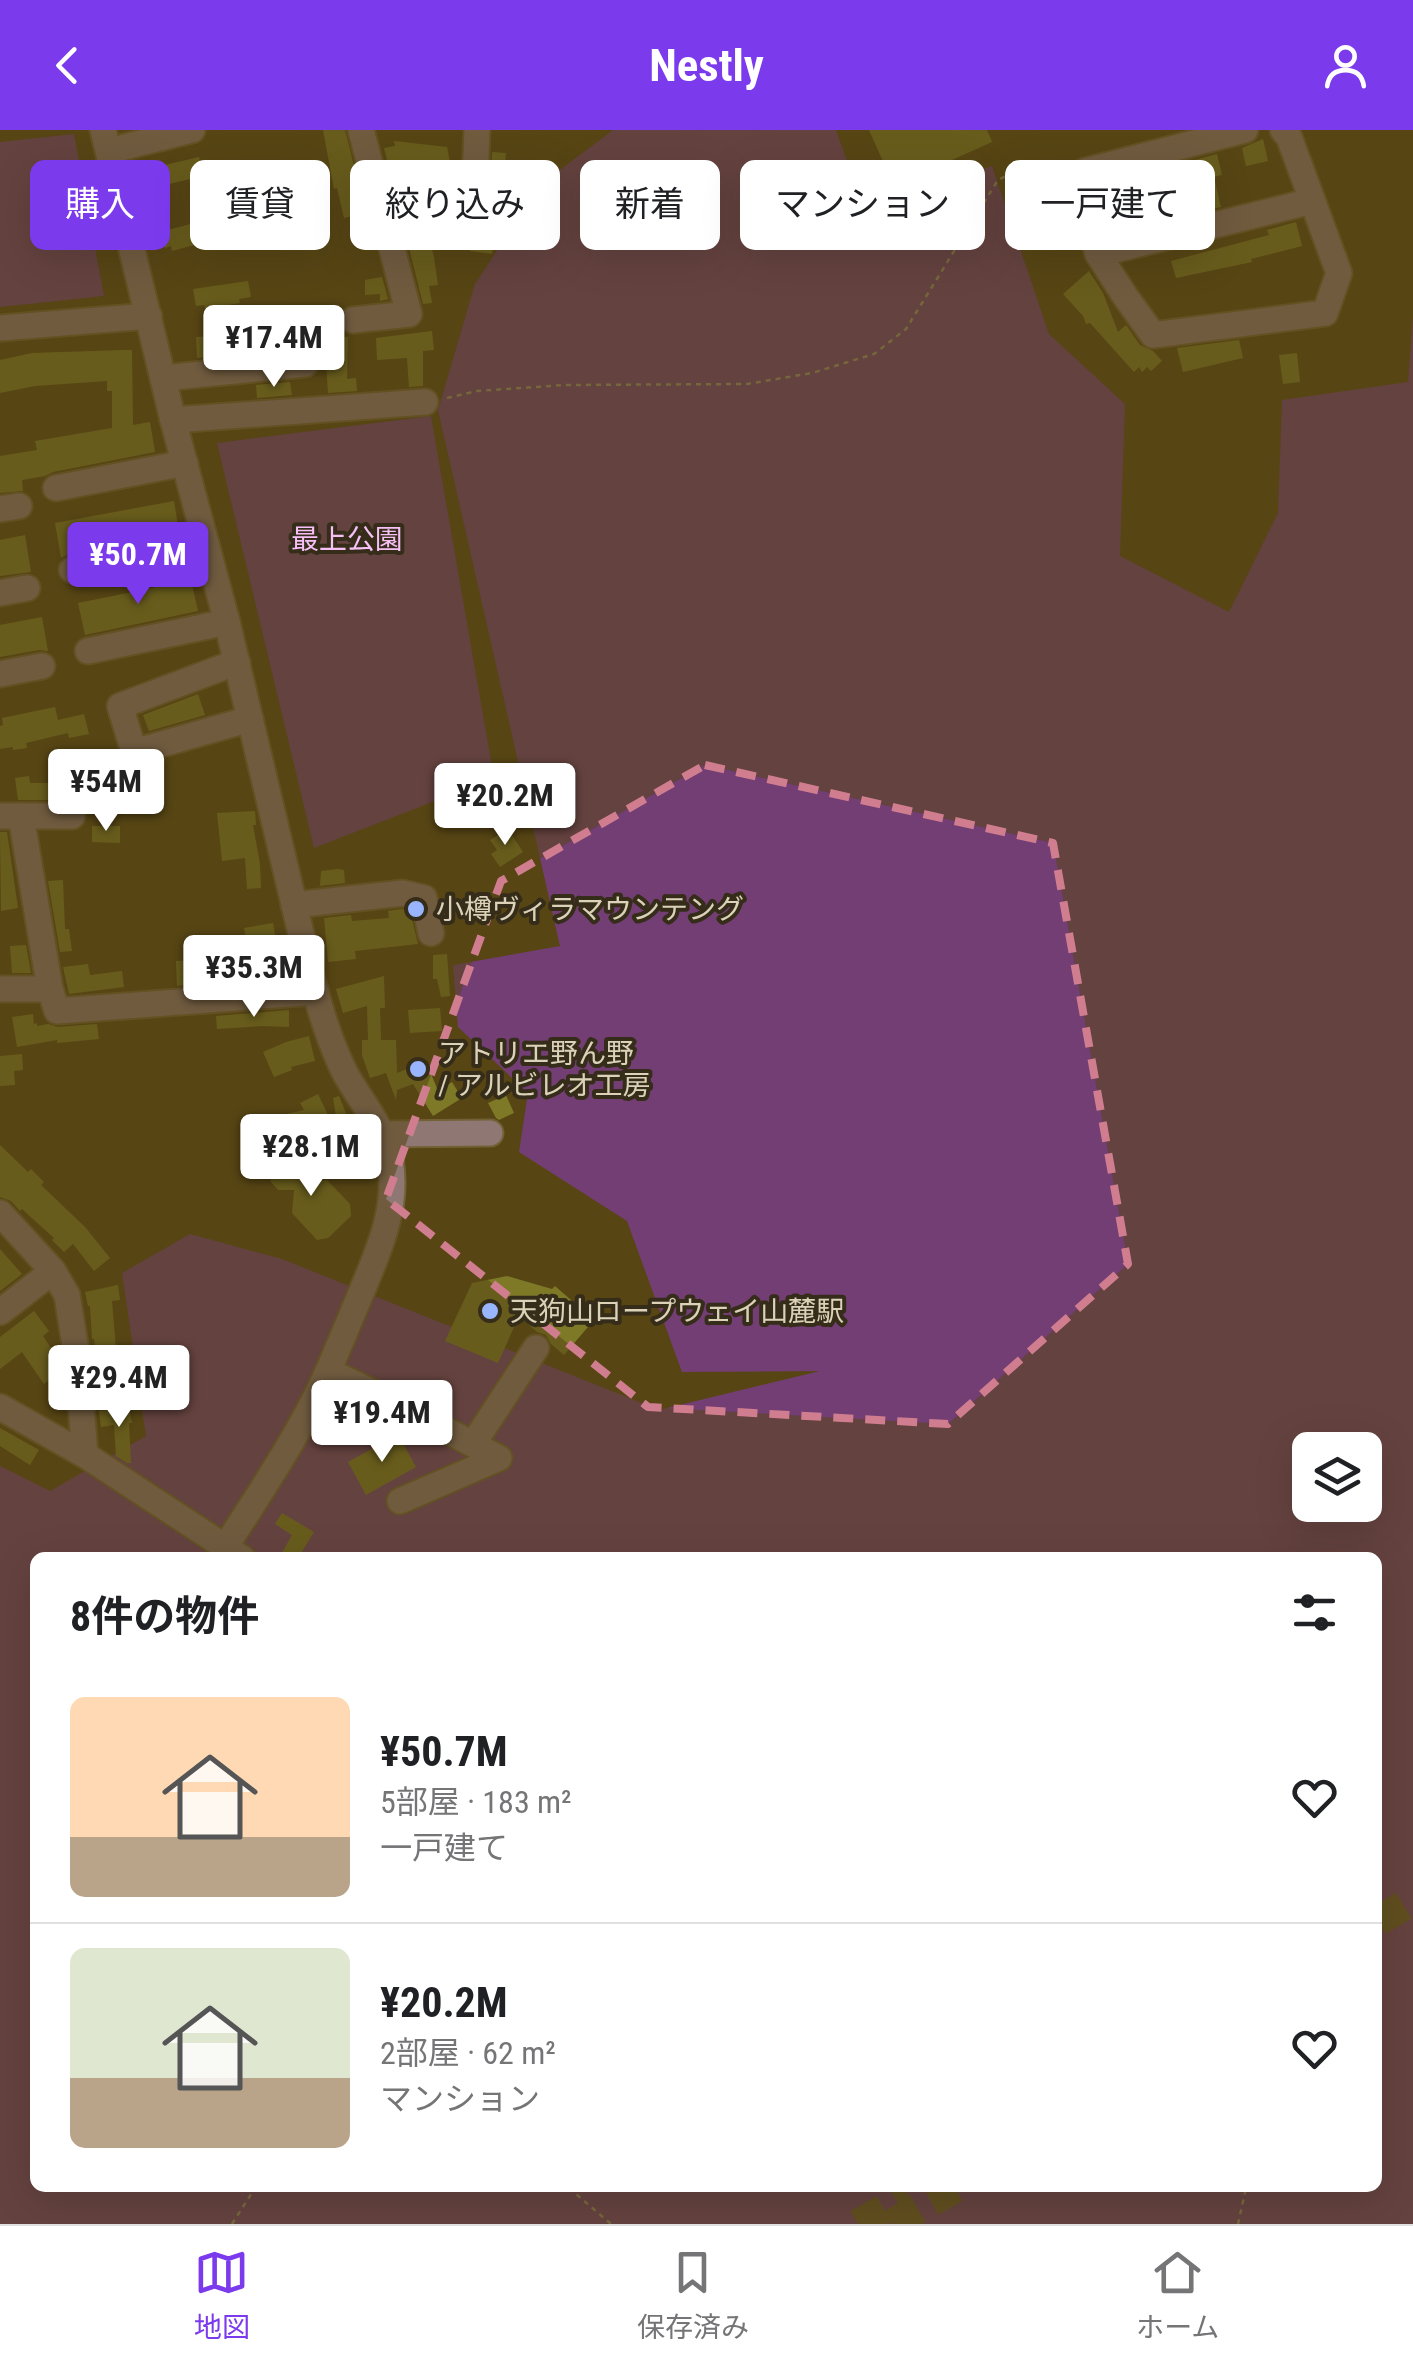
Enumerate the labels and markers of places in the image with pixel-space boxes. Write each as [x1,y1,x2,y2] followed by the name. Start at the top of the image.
[193,305,355,390] pin: ¥17.4M
[57,522,219,607] pin: ¥50.7M
[47,749,165,834] pin: ¥54M
[424,763,586,848] pin: ¥20.2M
[436,893,744,926] place label: 小樽ヴィラマウンテング
[405,898,427,920] marker: 小樽ヴィラマウンテング
[173,935,335,1020] pin: ¥35.3M
[438,1037,651,1102] place label: アトリエ野ん野 / アルビレオ工房
[407,1058,429,1080] marker: アトリエ野ん野 / アルビレオ工房
[230,1114,392,1199] pin: ¥28.1M
[510,1295,844,1328] place label: 天狗山ロープウェイ山麓駅
[479,1300,501,1322] marker: 天狗山ロープウェイ山麓駅
[38,1345,200,1430] pin: ¥29.4M
[301,1380,463,1465] pin: ¥19.4M

